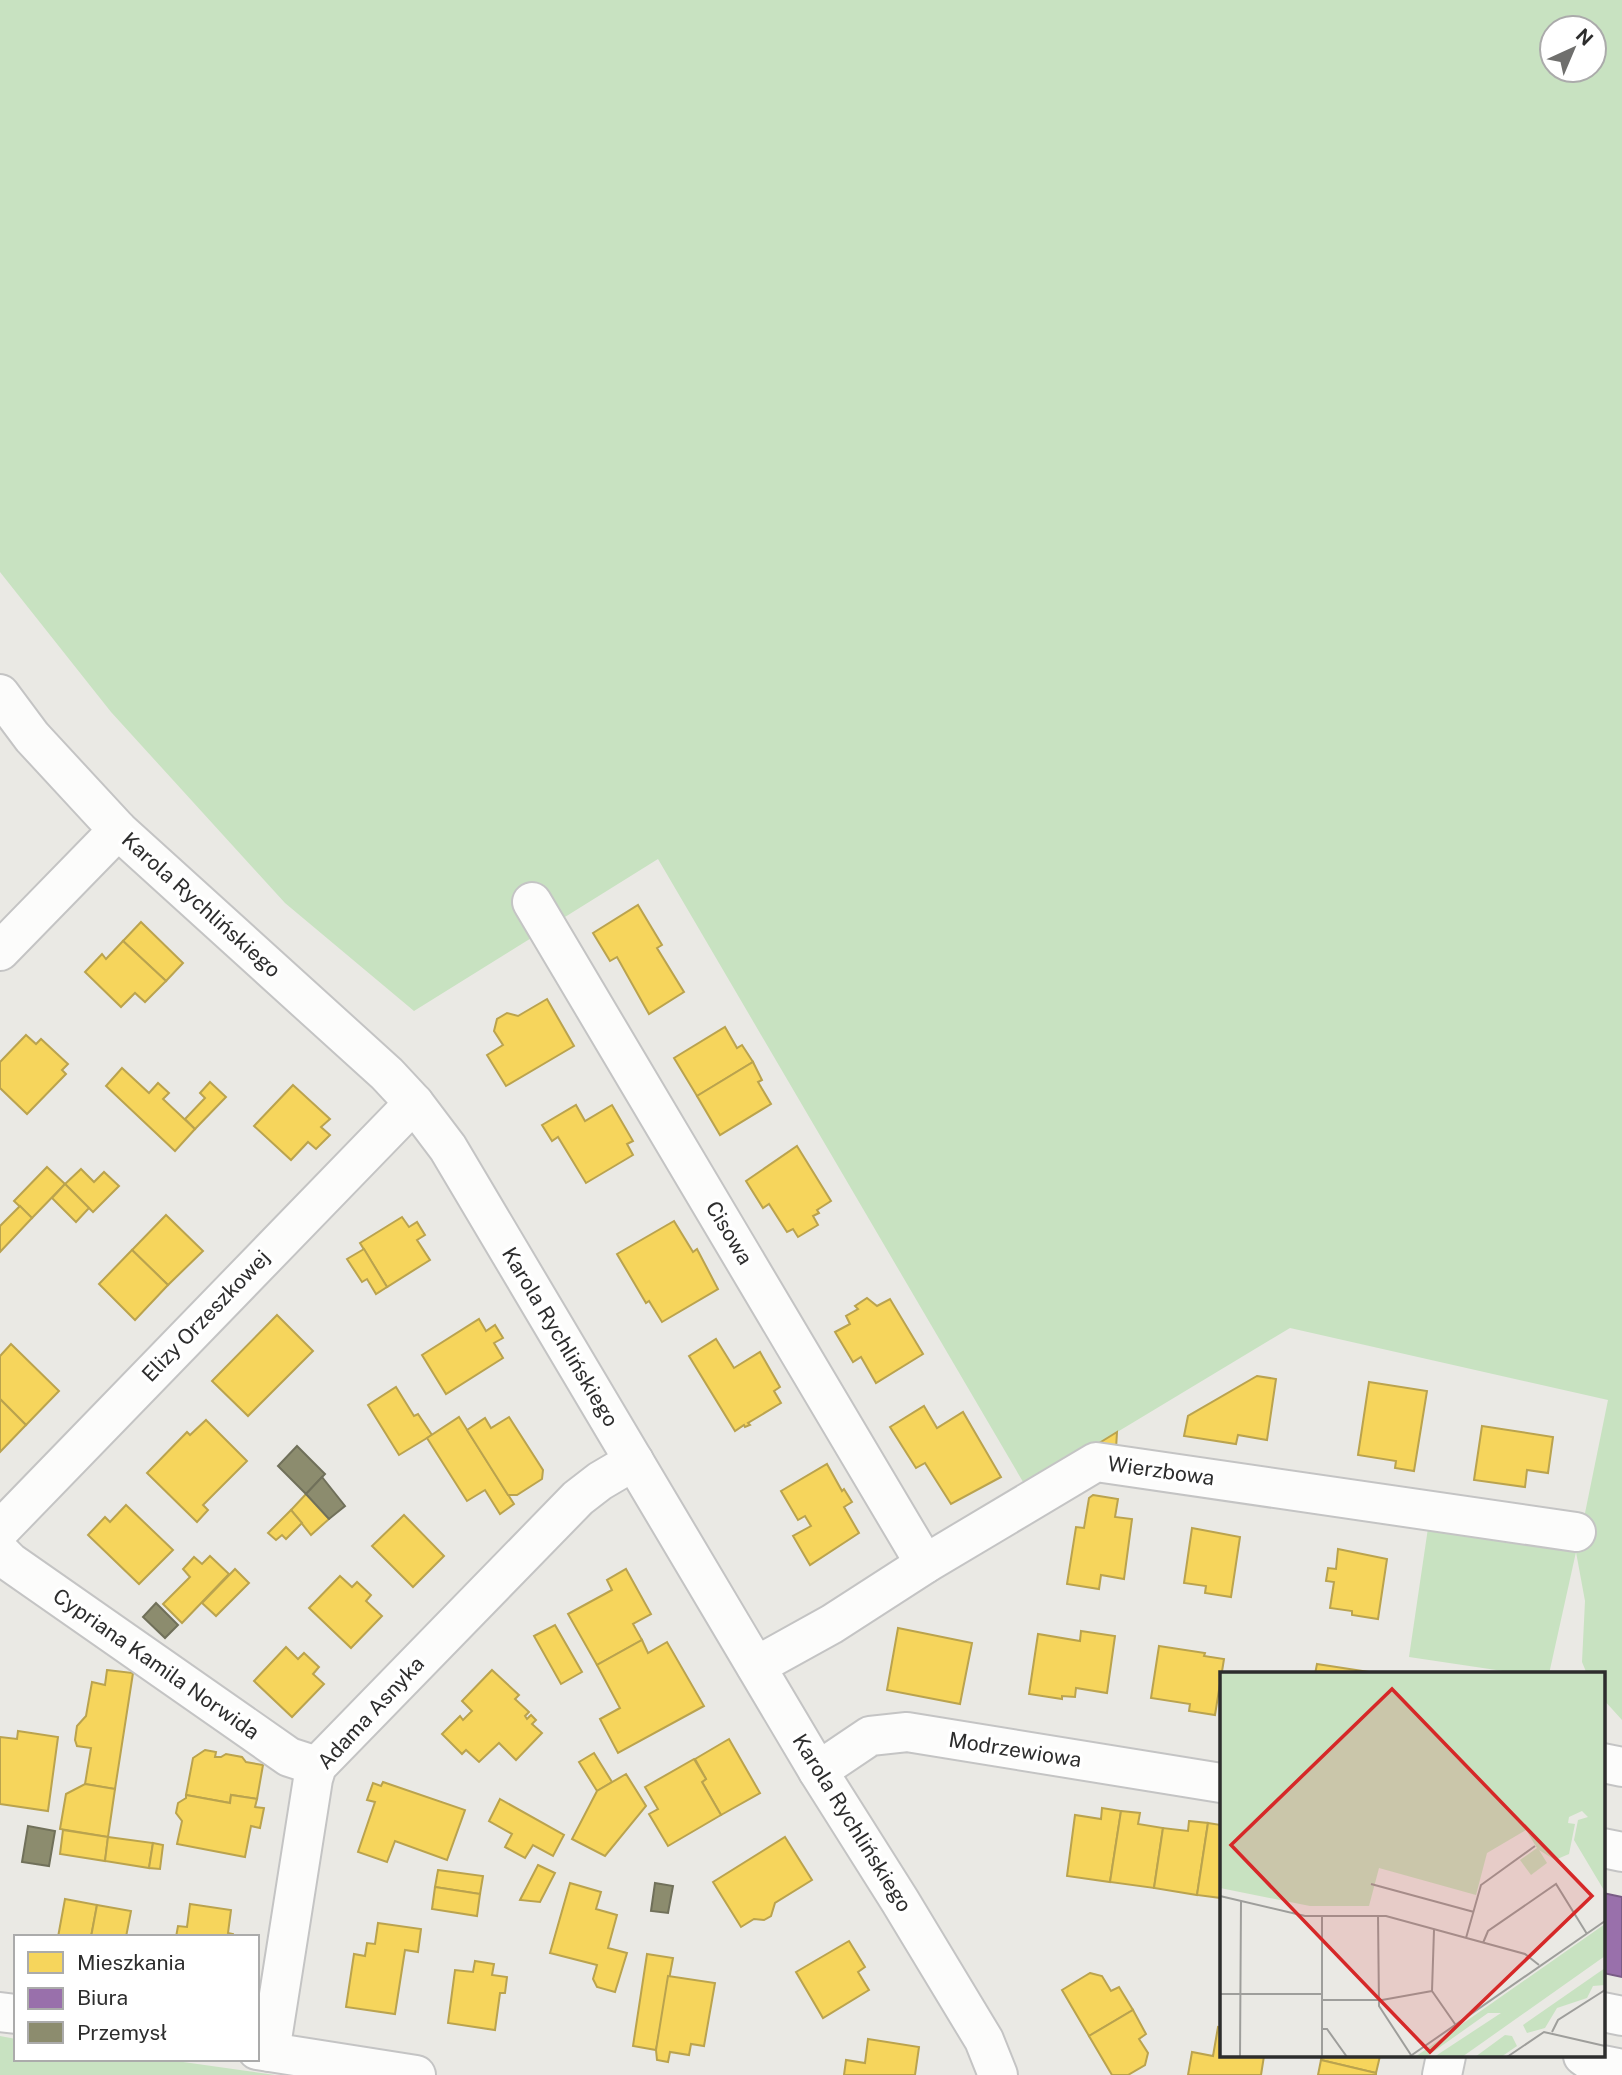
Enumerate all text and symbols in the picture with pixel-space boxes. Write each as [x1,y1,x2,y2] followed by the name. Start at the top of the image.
[1538,14,1608,84] north arrow
[1572,24,1598,50] text: N
[117,827,286,982] street label: Karola Rychlińskiego
[701,1196,758,1269] street label: Cisowa
[497,1242,624,1431] street label: Karola Rychlińskiego
[137,1245,275,1387] street label: Elizy Orzeszkowej
[1106,1451,1216,1490] street label: Wierzbowa
[48,1583,264,1744] street label: Cypriana Kamila Norwida
[312,1651,429,1774] street label: Adama Asnyka
[1220,1672,1604,2058] inset map
[947,1727,1083,1772] street label: Modrzewiowa
[788,1729,917,1916] street label: Karola Rychlińskiego
[14,1935,259,2061] legend
[77,1950,185,1975] text: Mieszkania
[77,1985,128,2010] text: Biura
[77,2020,168,2045] text: Przemysł

